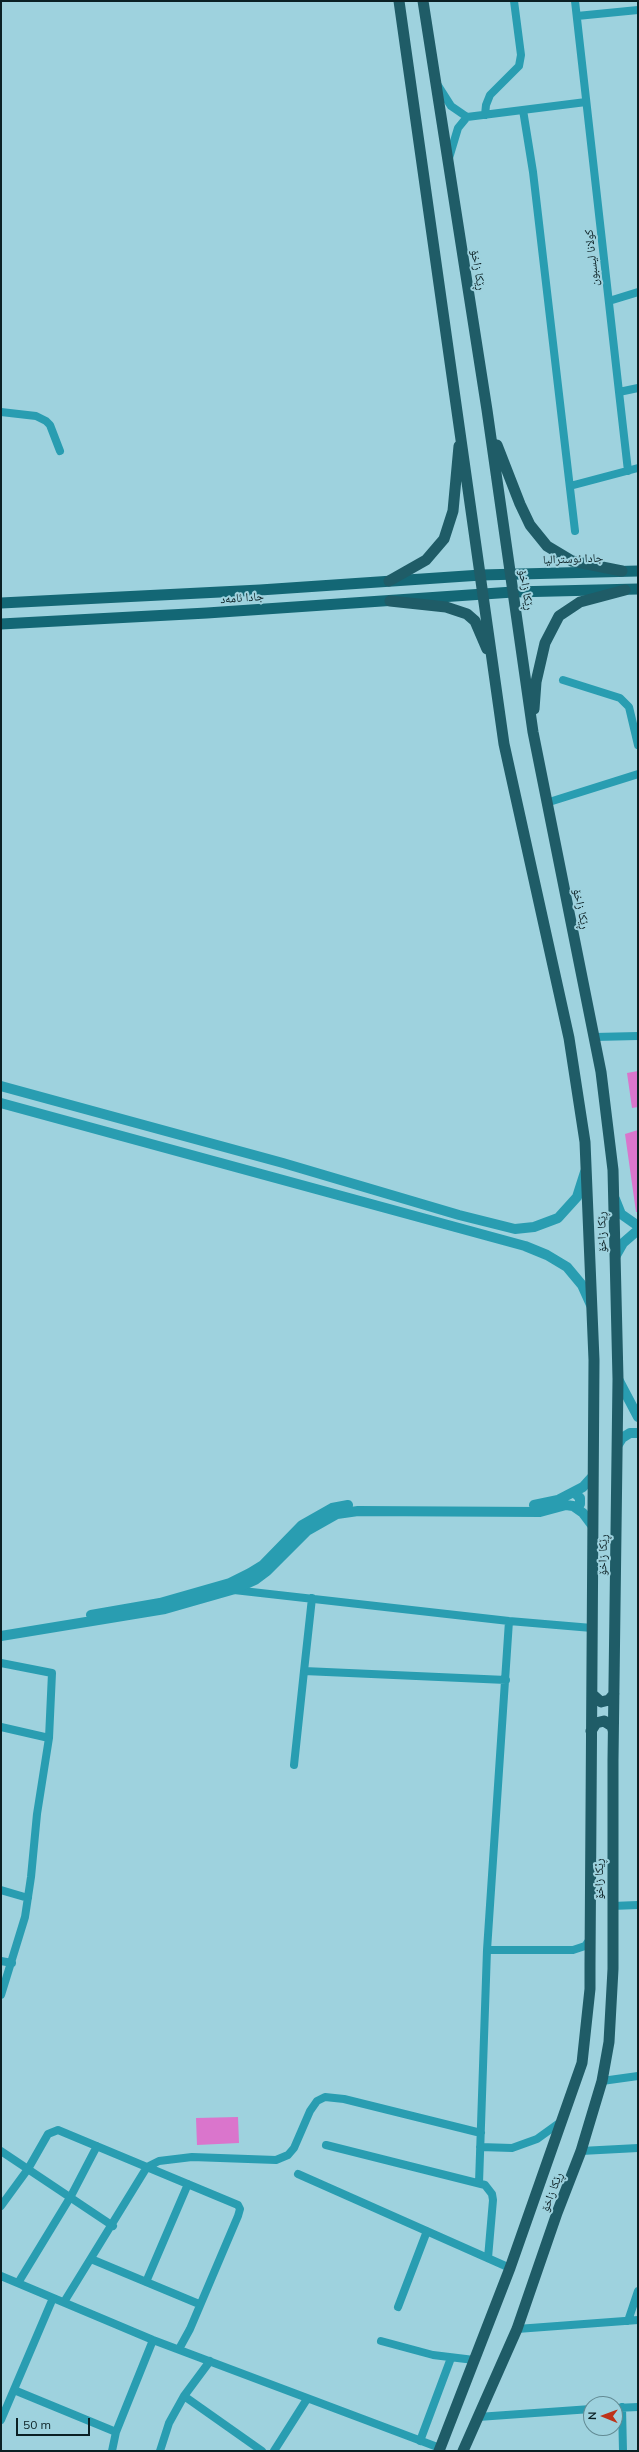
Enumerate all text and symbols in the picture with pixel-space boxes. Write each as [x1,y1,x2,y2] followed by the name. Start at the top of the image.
[582,229,602,287] street label: كولانا ليسبون
[468,249,488,291] street label: ڕێکا زاخۆ
[543,551,603,567] street label: جادا ئوسترالیا
[515,568,537,612] street label: ڕێکا زاخۆ
[220,589,264,607] street label: جادا ئامەد
[570,887,592,931] street label: ڕێکا زاخۆ
[594,1211,610,1253] street label: ڕێکا زاخۆ
[595,1534,611,1576] street label: ڕێکا زاخۆ
[592,1858,606,1900] street label: ڕێکا زاخۆ
[538,2170,566,2214] street label: ڕێکا زاخۆ
[583,2396,623,2436] north arrow
[18,2410,92,2436] scale bar
[585,2412,599,2420] text: N
[23,2417,51,2432] text: 50 m

